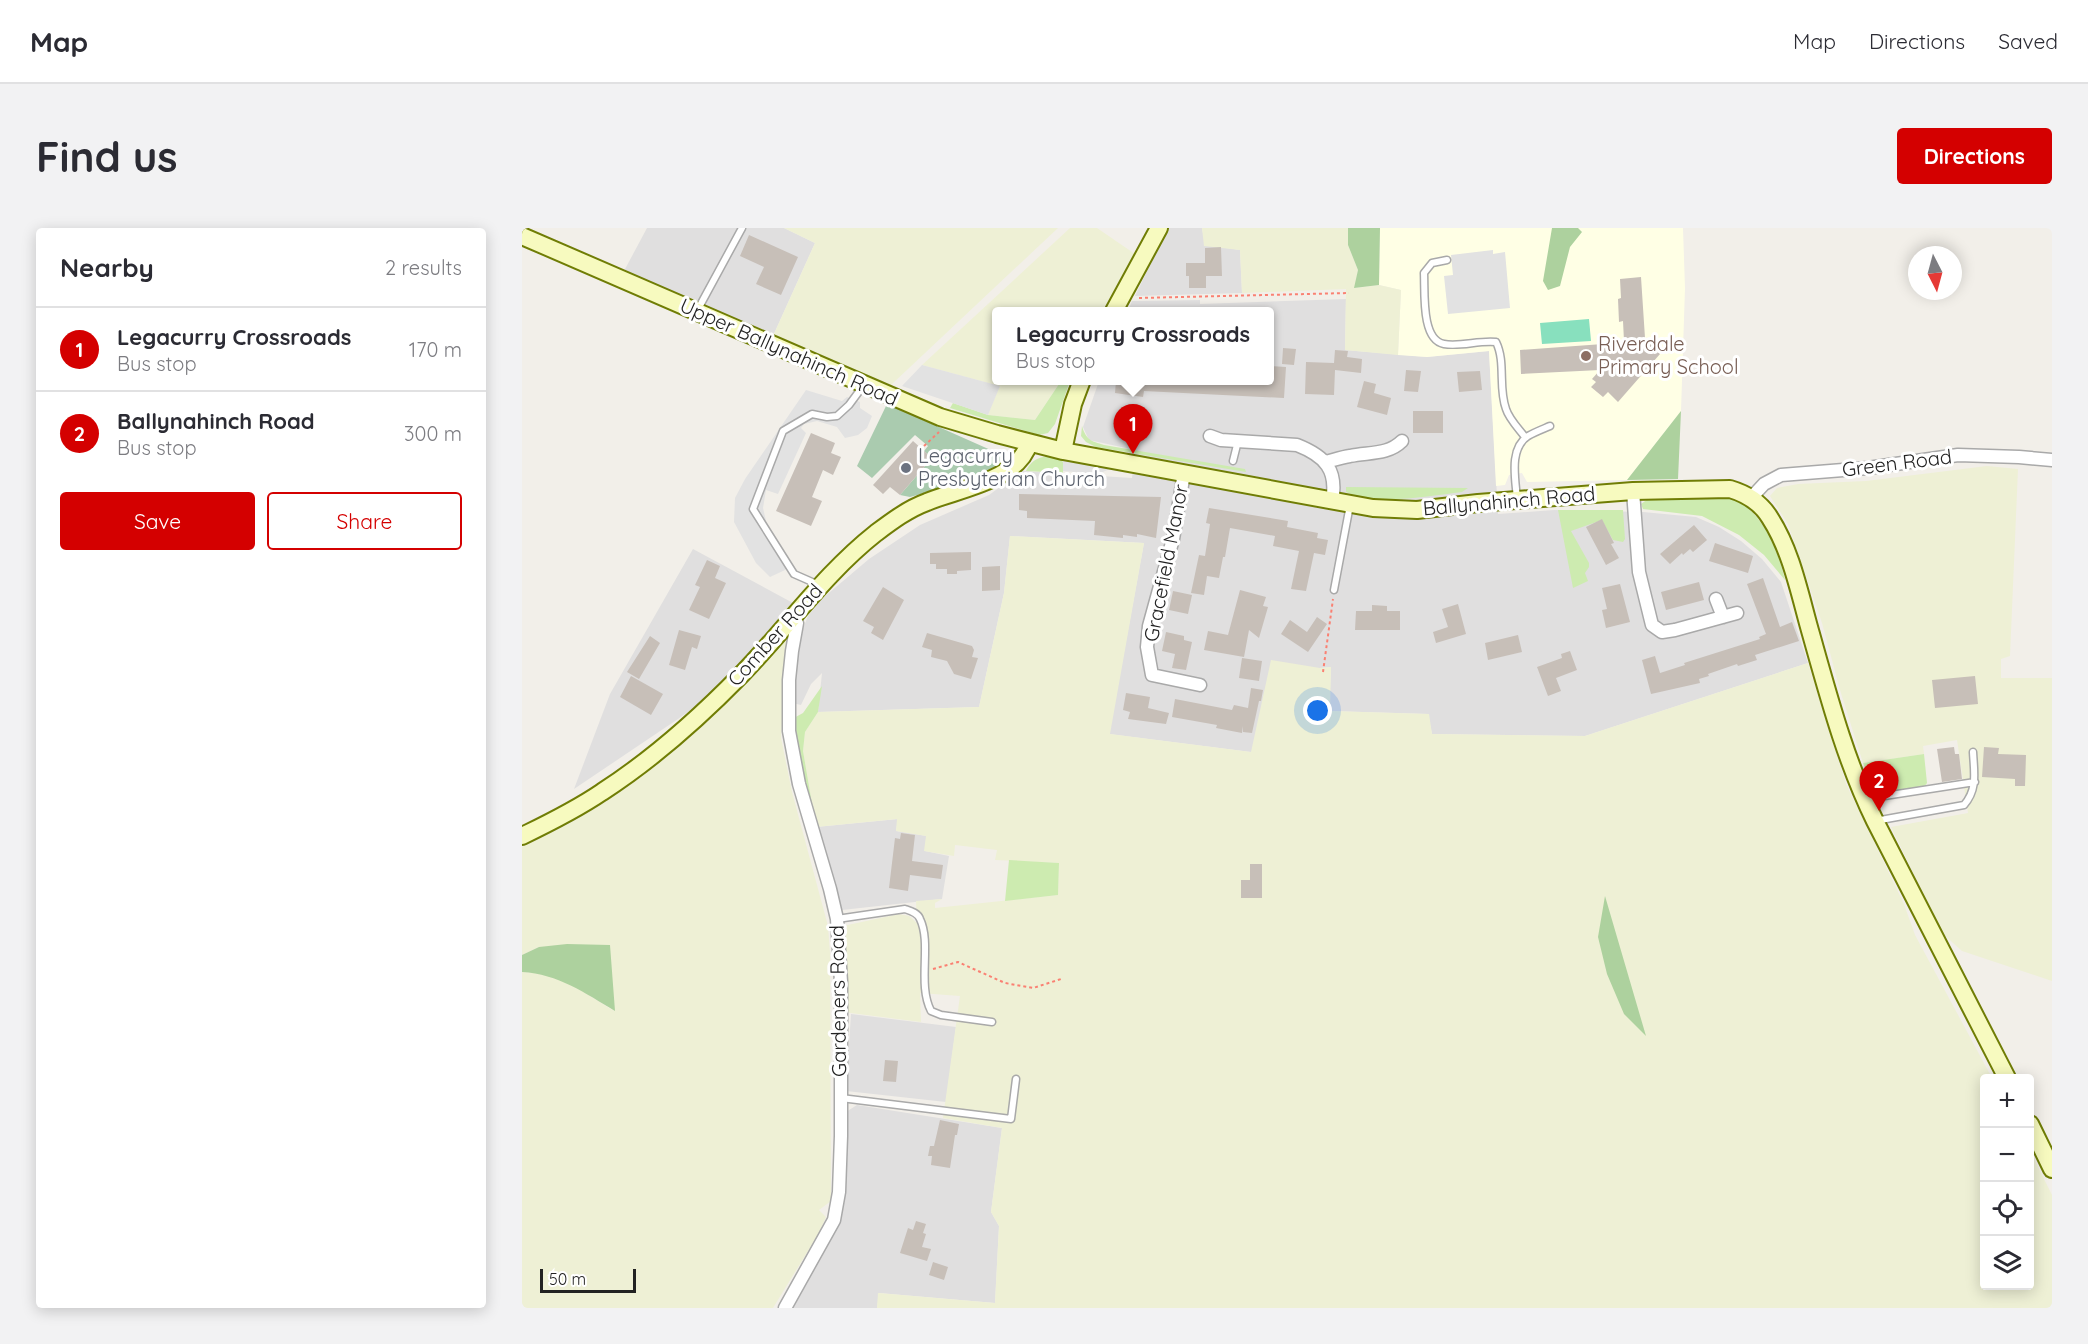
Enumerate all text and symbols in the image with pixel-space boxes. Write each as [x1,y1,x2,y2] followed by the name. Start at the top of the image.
[30,24,88,59] text: Map
[1793,28,1836,54] text: Map
[1869,28,1965,54] text: Directions
[1998,28,2058,54] text: Saved
[1897,128,2052,184] button: Directions
[36,130,178,183] text: Find us
[1908,246,1962,300] north arrow
[60,251,154,284] text: Nearby
[385,255,462,280] text: 2 results
[676,292,902,411] street label: Upper Ballynahinch Road
[992,307,1274,385] popup
[1016,320,1250,348] text: Legacurry Crossroads
[117,323,351,351] text: Legacurry Crossroads
[1598,331,1739,379] place label: Riverdale Primary School
[76,337,83,362] text: 1
[409,337,462,362] text: 170 m
[1016,348,1095,373] text: Bus stop
[1579,349,1593,363] marker: Riverdale Primary School
[117,351,197,376] text: Bus stop
[1114,404,1152,454] pin: 1
[117,407,315,435] text: Ballynahinch Road
[74,421,85,446] text: 2
[404,421,462,446] text: 300 m
[117,435,197,460] text: Bus stop
[918,443,1105,491] place label: Legacurry Presbyterian Church
[1841,443,1953,482] street label: Green Road
[899,461,913,475] marker: Legacurry Presbyterian Church
[1422,481,1596,520] street label: Ballynahinch Road
[1138,482,1193,644] street label: Gracefield Manor
[60,492,255,550] button: Save
[267,492,462,550] button: Share
[722,578,827,691] street label: Comber Road
[1303,696,1332,725] your location
[1860,762,1898,811] pin: 2
[824,925,851,1077] street label: Gardeners Road
[1980,1074,2034,1290] map controls
[1980,1074,2034,1128] button: +
[1980,1128,2034,1182] button: −
[1980,1182,2034,1236] button: locate
[1980,1236,2034,1290] button: layers
[540,1266,636,1294] scale bar
[549,1269,586,1289] text: 50 m

